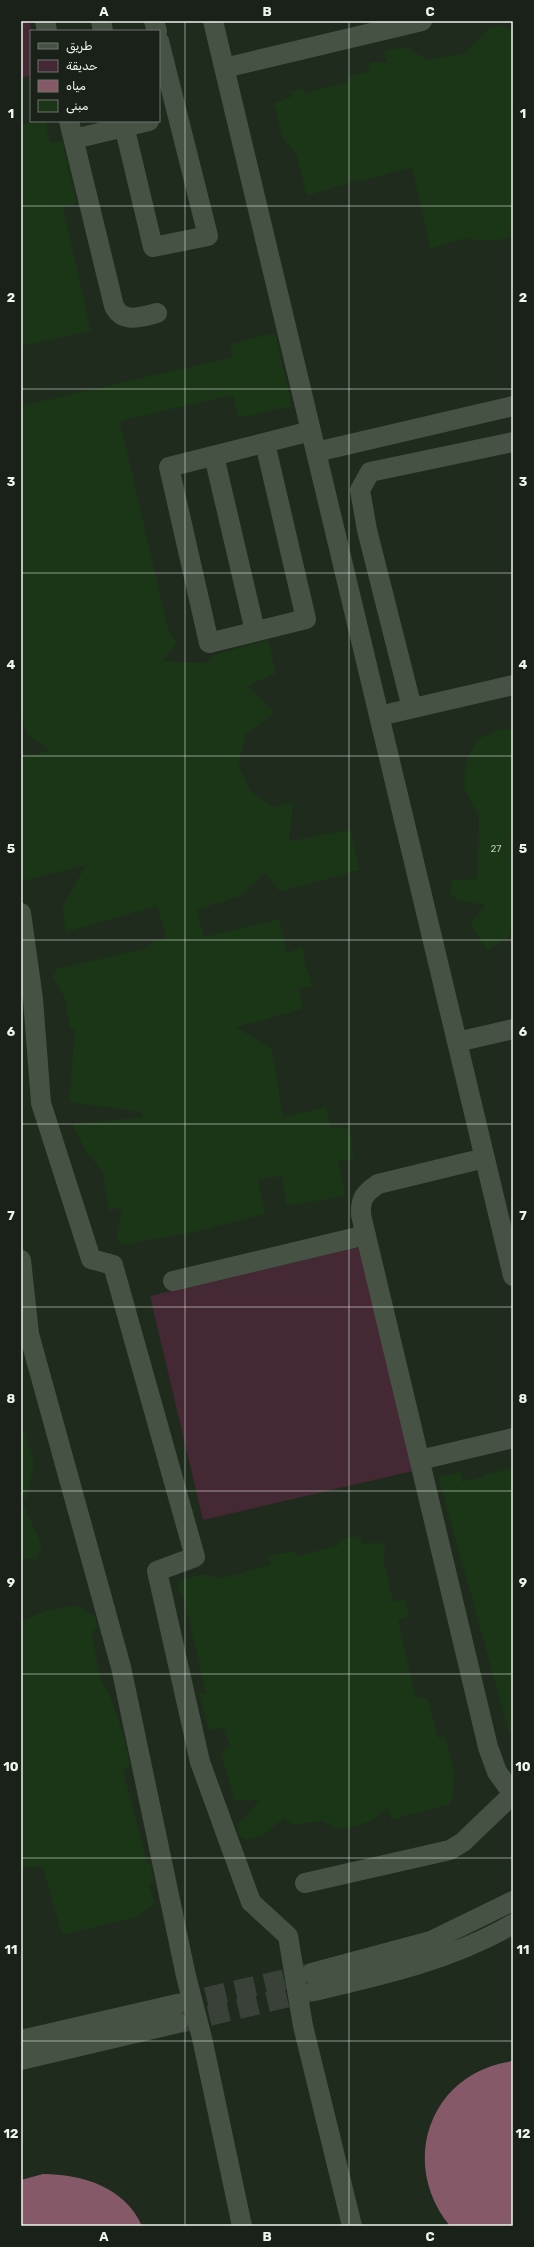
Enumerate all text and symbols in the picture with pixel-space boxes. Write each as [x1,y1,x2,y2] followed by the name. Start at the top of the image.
[99,4,109,19] text: A
[262,4,272,19] text: B
[425,4,435,19] text: C
[30,30,160,122] legend
[66,39,92,54] text: طريق
[66,59,98,73] text: حديقة
[66,79,86,93] text: مياه
[66,99,89,114] text: مبنى
[8,106,14,121] text: 1
[520,106,526,121] text: 1
[7,290,15,305] text: 2
[519,290,527,305] text: 2
[7,474,16,489] text: 3
[519,474,528,489] text: 3
[7,657,16,672] text: 4
[519,657,528,672] text: 4
[7,841,15,856] text: 5
[519,841,527,856] text: 5
[491,843,502,855] house number: 27
[7,1024,16,1039] text: 6
[519,1024,528,1039] text: 6
[7,1208,15,1223] text: 7
[519,1208,527,1223] text: 7
[7,1391,16,1406] text: 8
[519,1391,528,1406] text: 8
[7,1575,15,1590] text: 9
[519,1575,527,1590] text: 9
[3,1759,19,1774] text: 10
[515,1759,531,1774] text: 10
[5,1942,17,1957] text: 11
[517,1942,529,1957] text: 11
[4,2126,18,2141] text: 12
[516,2126,530,2141] text: 12
[99,2229,109,2244] text: A
[262,2229,272,2244] text: B
[425,2229,435,2244] text: C

